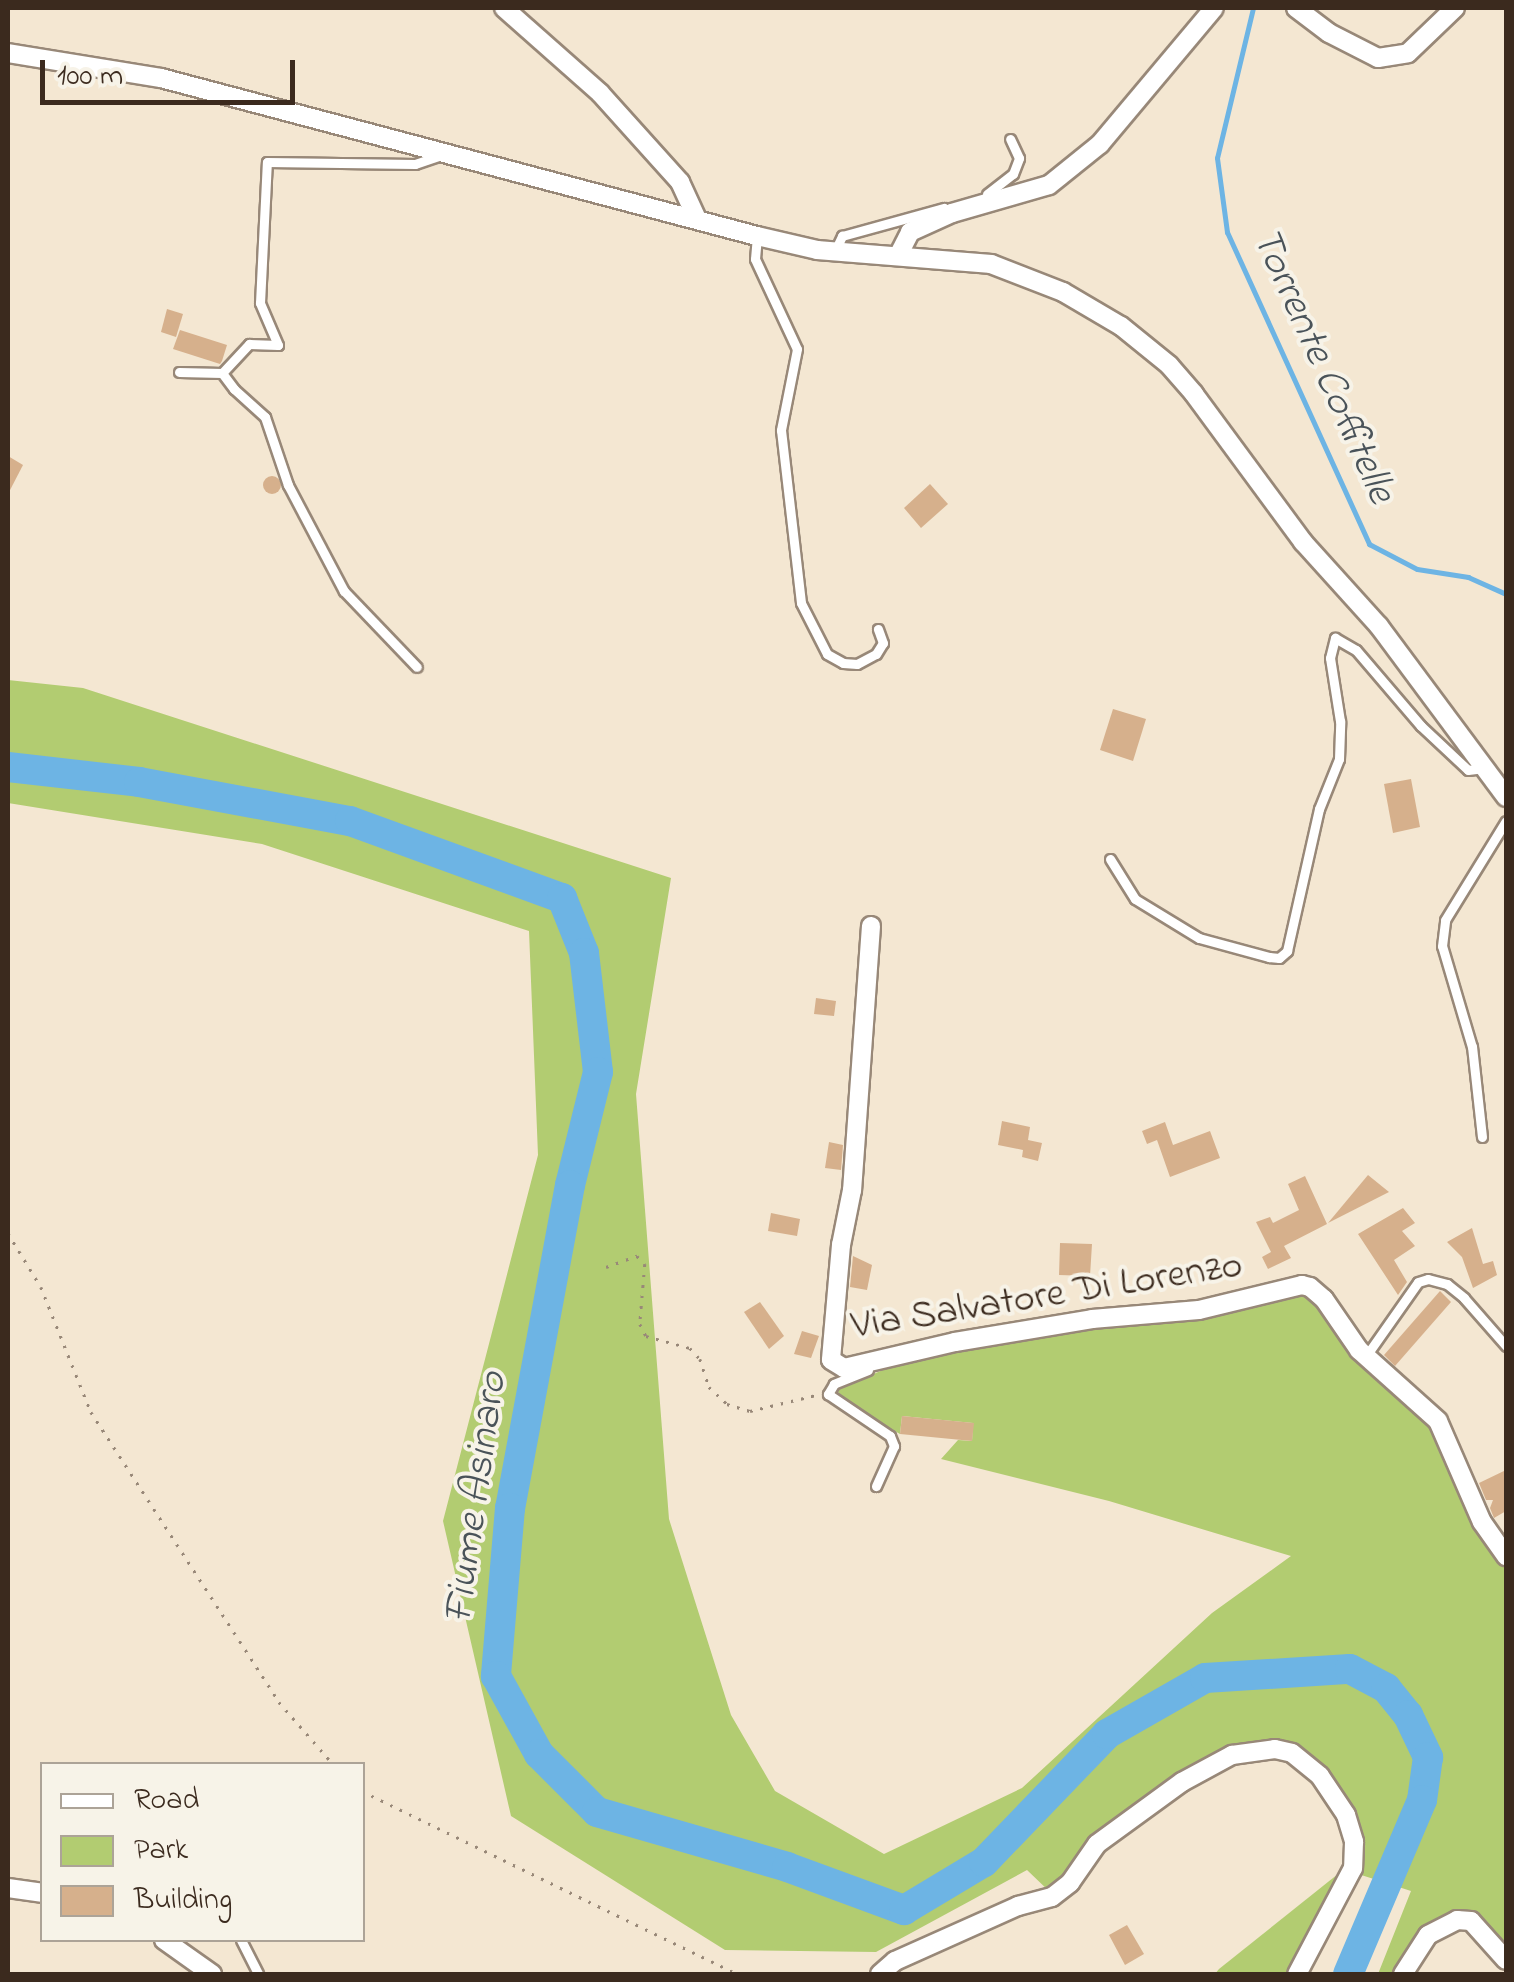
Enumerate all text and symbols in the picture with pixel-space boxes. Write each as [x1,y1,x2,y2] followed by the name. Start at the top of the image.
[45,40,300,102] scale bar
[57,55,123,99] text: 100 m
[1239,220,1405,512] water label: Torrente Coffitelle
[848,1242,1246,1352] street label: Via Salvatore Di Lorenzo
[434,1369,520,1627] water label: Fiume Asinaro
[40,1762,365,1942] legend
[134,1779,199,1823] text: Road
[134,1829,188,1873] text: Park
[134,1879,232,1923] text: Building

